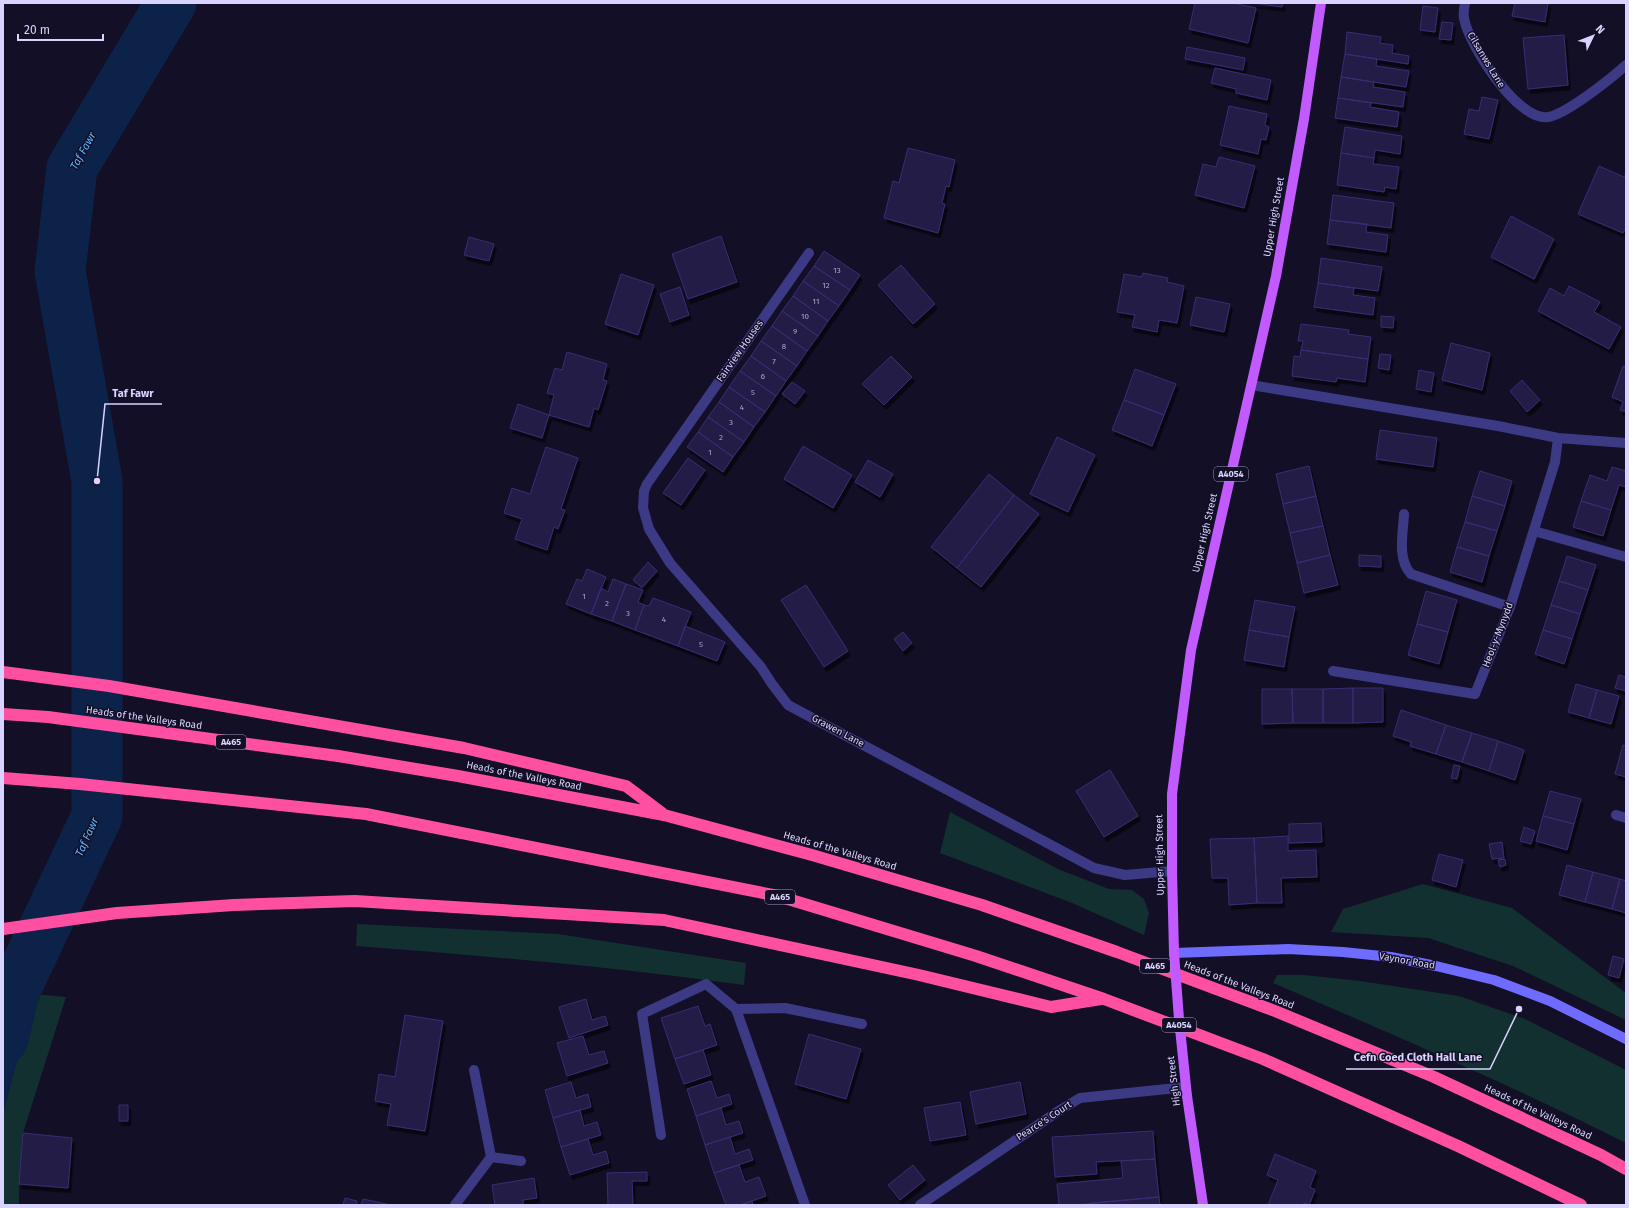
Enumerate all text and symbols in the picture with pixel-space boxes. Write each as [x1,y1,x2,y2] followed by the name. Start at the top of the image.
[18,16,103,42] scale bar
[1573,16,1613,56] north arrow
[1593,22,1607,37] text: N
[24,23,50,37] text: 20 m
[1465,30,1507,90] street label: Cilsanws Lane
[67,129,99,172] water label: Taf Fawr
[1261,176,1287,258] street label: Upper High Street
[833,266,841,275] house number: 13
[822,281,830,290] house number: 12
[813,297,819,306] house number: 11
[801,312,809,321] house number: 10
[714,318,766,384] street label: Fairview Houses
[793,327,797,336] house number: 9
[782,342,787,351] house number: 8
[772,357,776,366] house number: 7
[761,372,765,381] house number: 6
[105,381,162,404] callout: Taf Fawr
[112,387,154,400] text: Taf Fawr
[751,388,755,397] house number: 5
[740,403,745,412] house number: 4
[729,418,733,427] house number: 3
[719,433,723,442] house number: 2
[708,448,712,457] house number: 1
[1214,467,1248,481] road number: A4054
[1190,492,1220,574] street label: Upper High Street
[582,592,586,601] house number: 1
[605,599,609,608] house number: 2
[1480,601,1516,669] street label: Heol-y-Mynydd
[626,609,630,618] house number: 3
[662,615,667,624] house number: 4
[699,640,703,649] house number: 5
[85,704,203,732] street label: Heads of the Valleys Road
[810,712,866,750] street label: Grawen Lane
[216,735,246,749] road number: A465
[465,759,583,793] street label: Heads of the Valleys Road
[1153,814,1167,896] street label: Upper High Street
[73,815,102,858] water label: Taf Fawr
[782,829,898,873] street label: Heads of the Valleys Road
[765,890,795,904] road number: A465
[1378,950,1436,972] street label: Vaynor Road
[1182,958,1296,1012] street label: Heads of the Valleys Road
[1140,959,1170,973] road number: A465
[1162,1018,1196,1032] road number: A4054
[1346,1046,1490,1069] callout: Cefn Coed Cloth Hall Lane
[1354,1051,1482,1064] text: Cefn Coed Cloth Hall Lane
[1165,1055,1183,1107] street label: High Street
[1482,1082,1594,1142] street label: Heads of the Valleys Road
[1014,1098,1074,1143] street label: Pearce's Court

